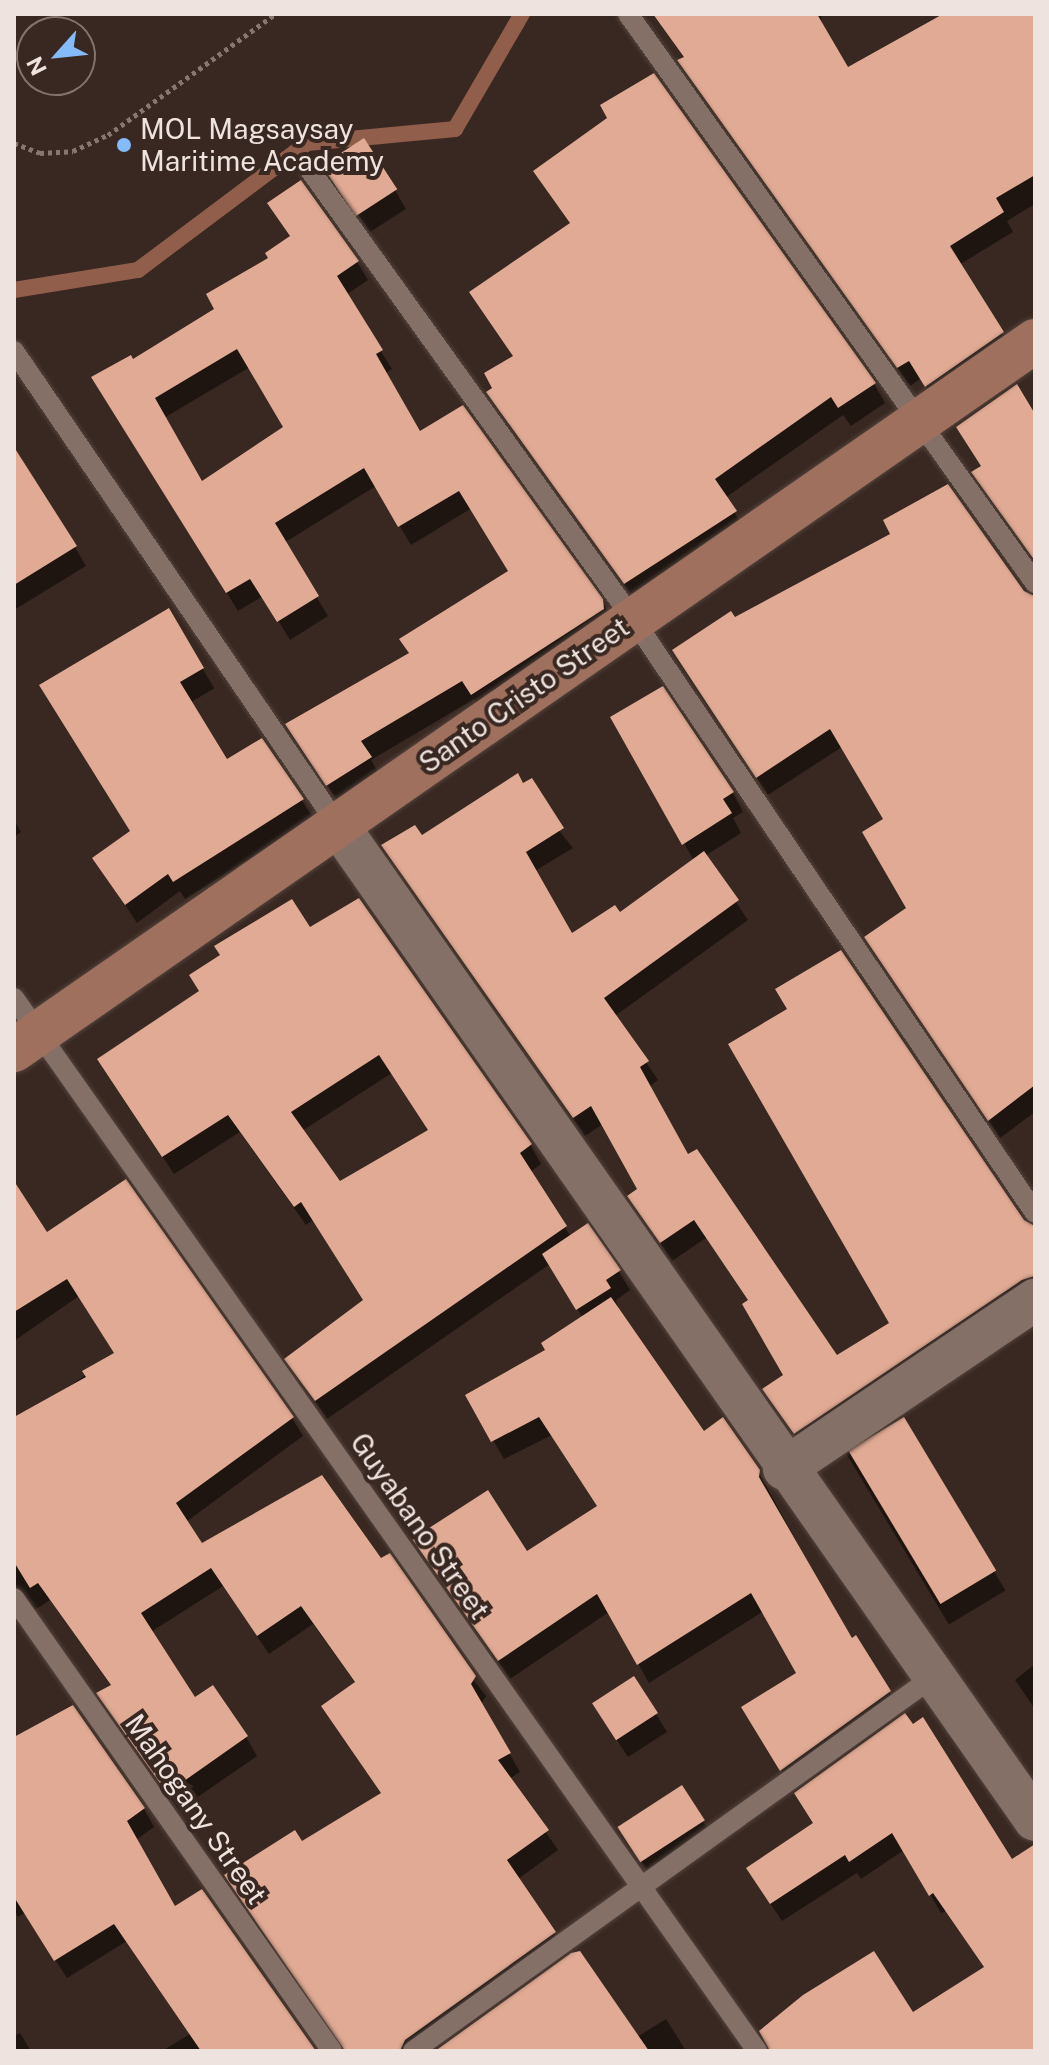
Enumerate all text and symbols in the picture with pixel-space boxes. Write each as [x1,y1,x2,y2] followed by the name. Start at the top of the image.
[16,16,96,96] north arrow
[21,52,52,80] text: N
[140,112,384,178] place label: MOL Magsaysay Maritime Academy
[115,136,133,154] marker: MOL Magsaysay Maritime Academy
[412,610,636,780] street label: Santo Cristo Street
[343,1426,497,1626] street label: Guyabano Street
[118,1708,274,1910] street label: Mahogany Street

